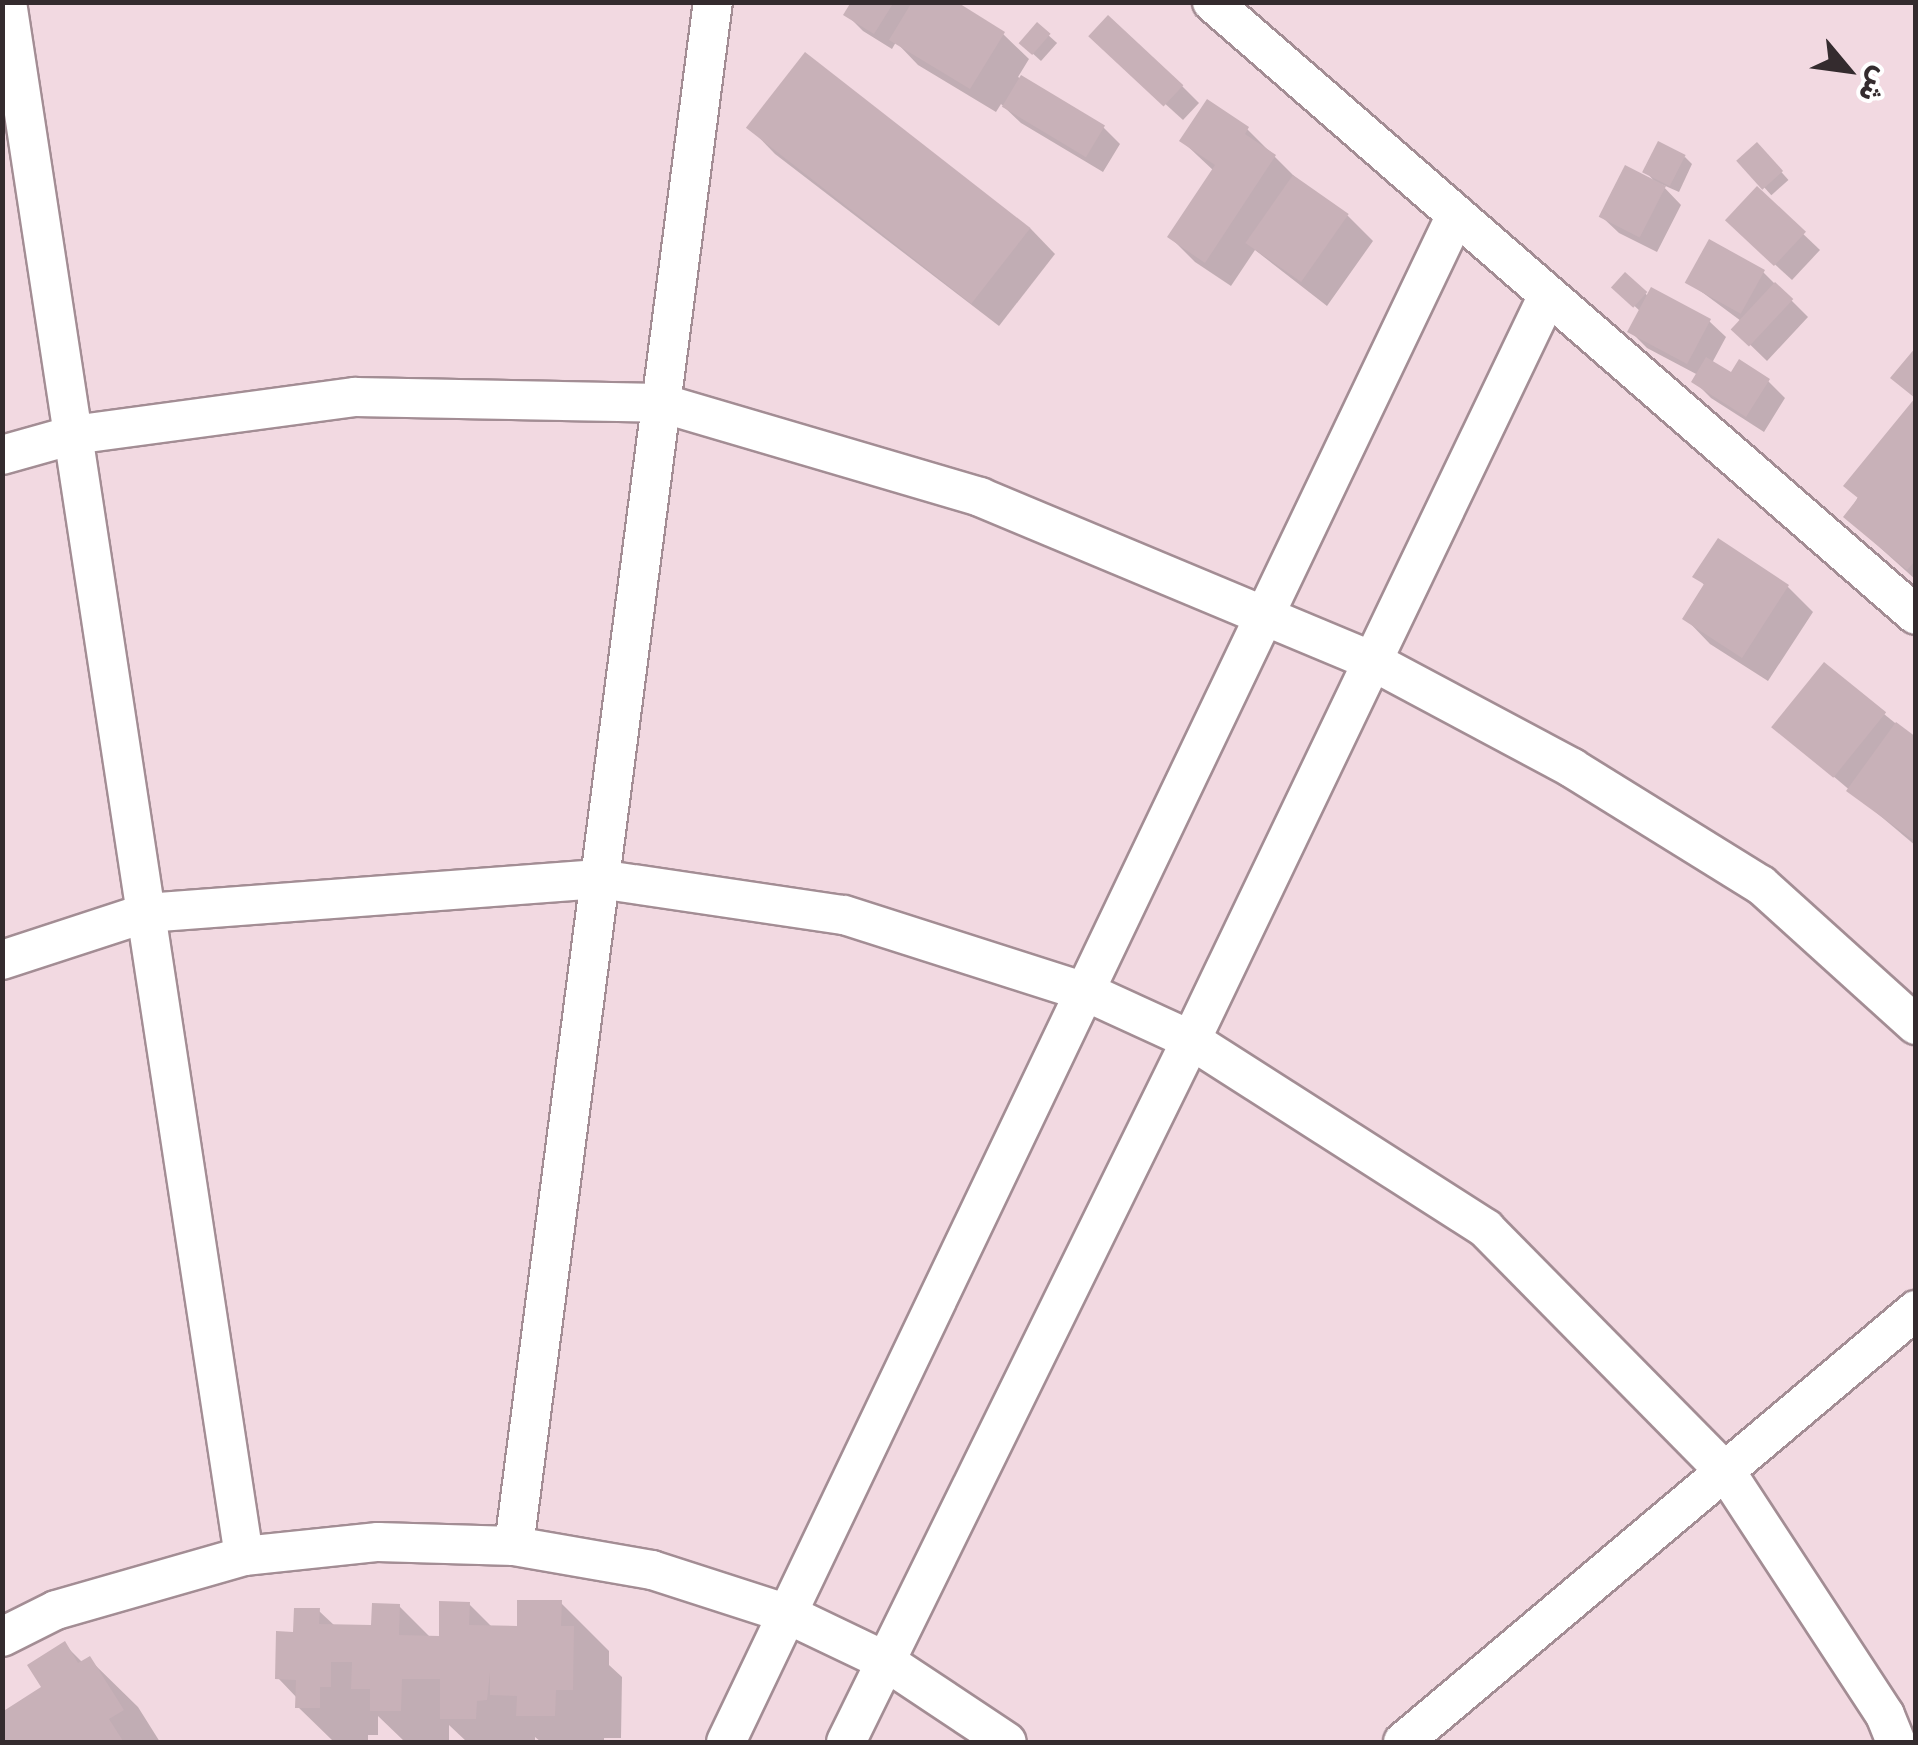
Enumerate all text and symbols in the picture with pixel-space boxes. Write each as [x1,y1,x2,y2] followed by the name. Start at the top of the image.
[1798,20,1898,120] north arrow
[1852,61,1898,108] text: ش

